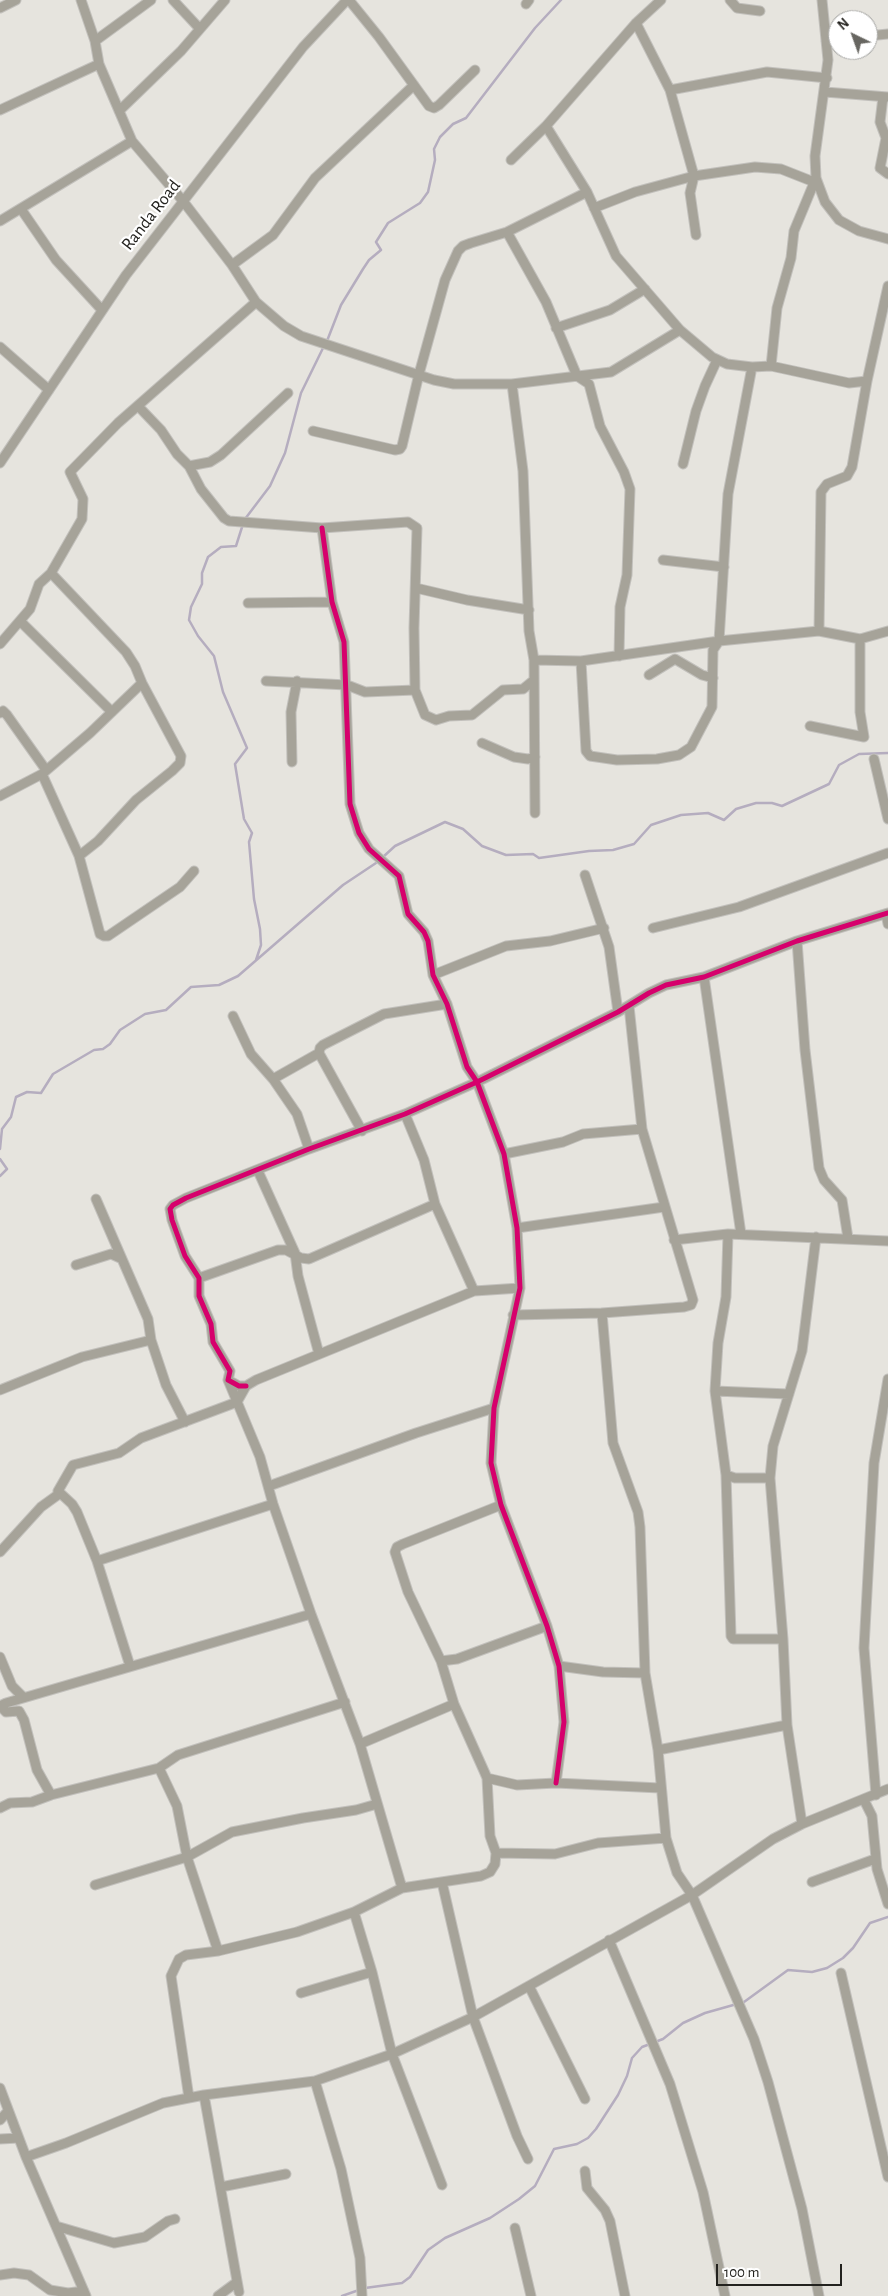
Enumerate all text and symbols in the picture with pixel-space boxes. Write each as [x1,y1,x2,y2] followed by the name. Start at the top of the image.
[828,10,878,60] north arrow
[835,16,852,33] text: N
[117,175,185,255] street label: Randa Road
[718,2254,844,2286] scale bar
[724,2265,759,2280] text: 100 m

